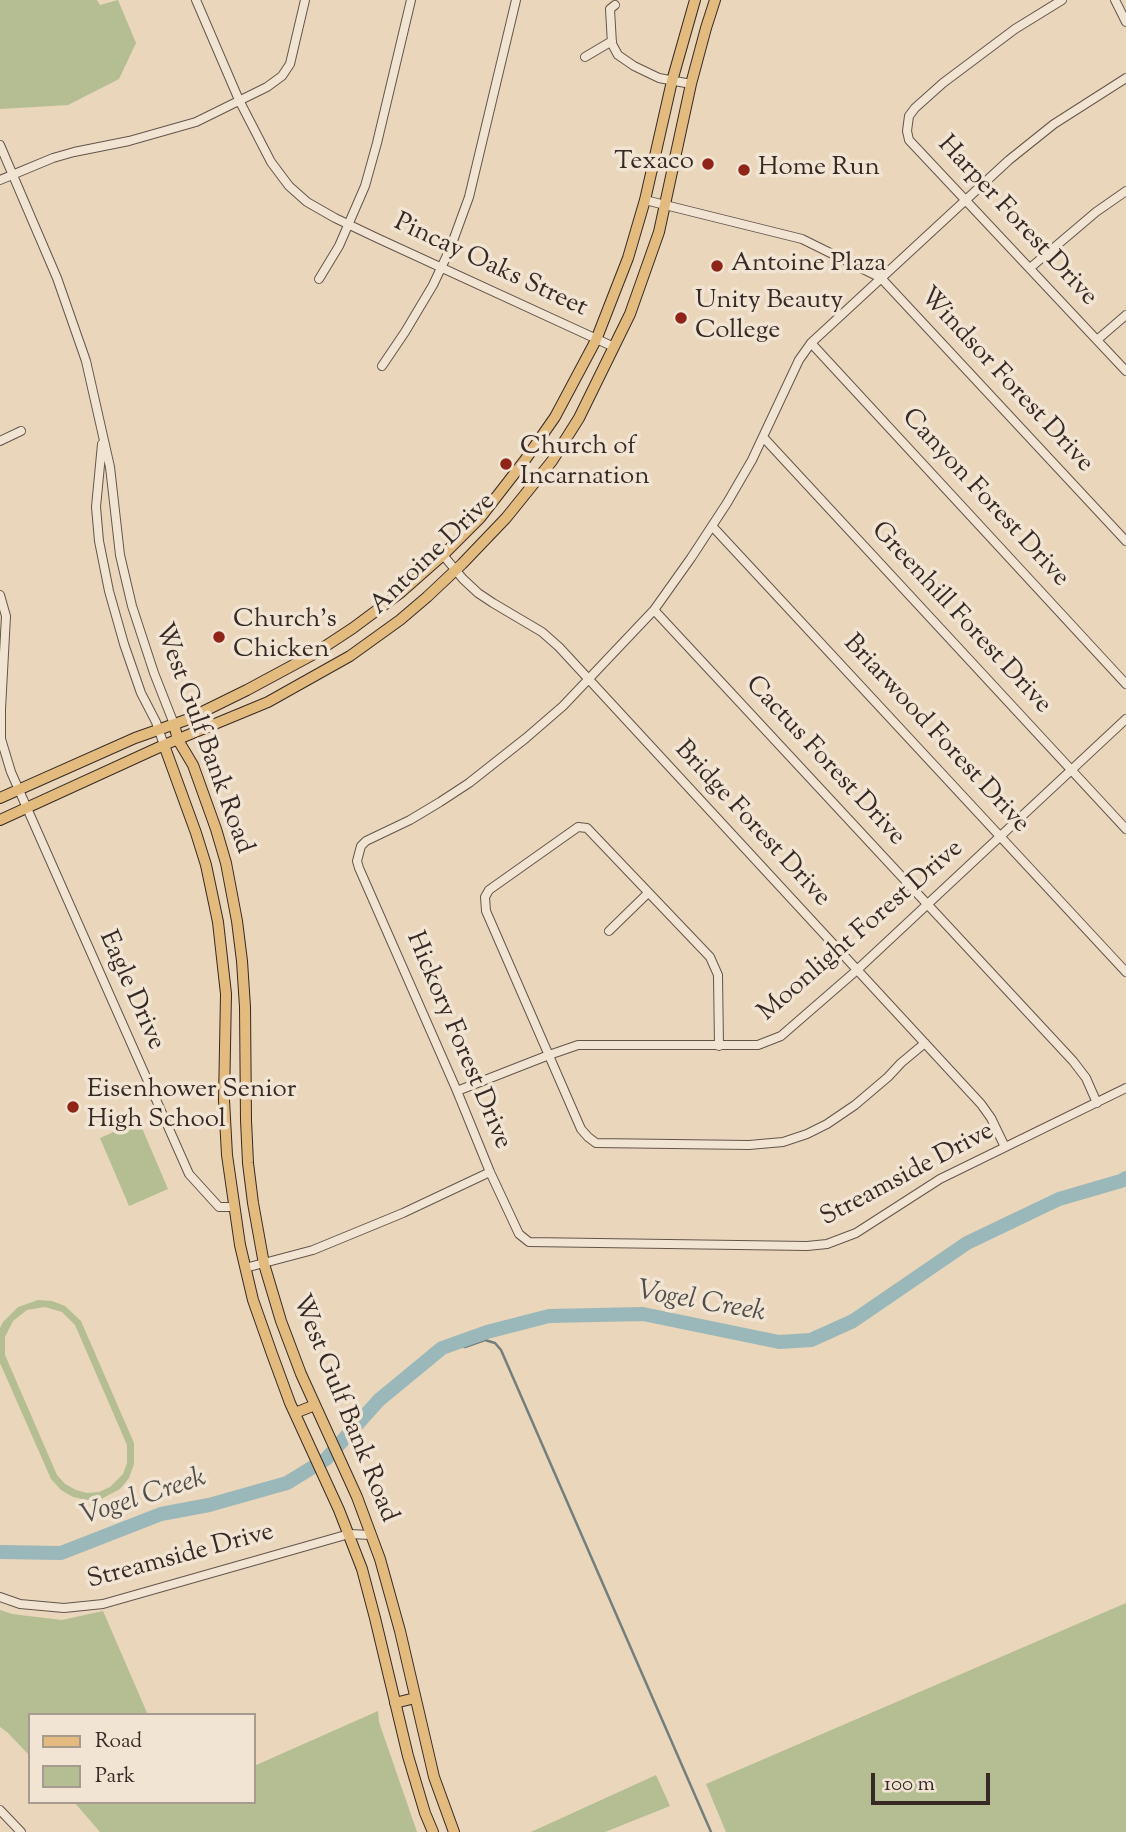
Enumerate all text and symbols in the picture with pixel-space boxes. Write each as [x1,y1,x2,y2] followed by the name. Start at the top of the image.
[929,131,1103,313] street label: Harper Forest Drive
[614,148,694,180] place label: Texaco
[758,154,880,186] place label: Home Run
[700,156,716,172] marker: Texaco
[736,162,752,178] marker: Home Run
[388,209,592,325] street label: Pincay Oaks Street
[731,250,886,282] place label: Antoine Plaza
[709,258,725,274] marker: Antoine Plaza
[911,282,1099,480] street label: Windsor Forest Drive
[695,287,843,348] place label: Unity Beauty College
[673,310,689,326] marker: Unity Beauty College
[893,403,1075,595] street label: Canyon Forest Drive
[520,433,650,494] place label: Church of Incarnation
[498,456,514,472] marker: Church of Incarnation
[365,487,503,623] street label: Antoine Drive
[863,517,1057,721] street label: Greenhill Forest Drive
[233,606,337,668] place label: Church's Chicken
[146,619,258,859] street label: West Gulf Bank Road
[211,629,227,645] marker: Church's Chicken
[835,629,1035,841] street label: Briarwood Forest Drive
[737,671,911,853] street label: Cactus Forest Drive
[666,736,836,914] street label: Bridge Forest Drive
[753,835,971,1029] street label: Moonlight Forest Drive
[90,927,170,1055] street label: Eagle Drive
[397,928,517,1154] street label: Hickory Forest Drive
[87,1076,297,1138] place label: Eisenhower Senior High School
[65,1099,81,1115] marker: Eisenhower Senior High School
[816,1117,1000,1235] street label: Streamside Drive
[634,1276,768,1332] water label: Vogel Creek
[283,1291,403,1527] street label: West Gulf Bank Road
[77,1463,211,1535] water label: Vogel Creek
[84,1518,278,1598] street label: Streamside Drive
[28,1713,256,1804] legend
[95,1727,142,1757] text: Road
[874,1758,993,1802] scale bar
[95,1762,135,1792] text: Park
[884,1770,935,1800] text: 100 m

